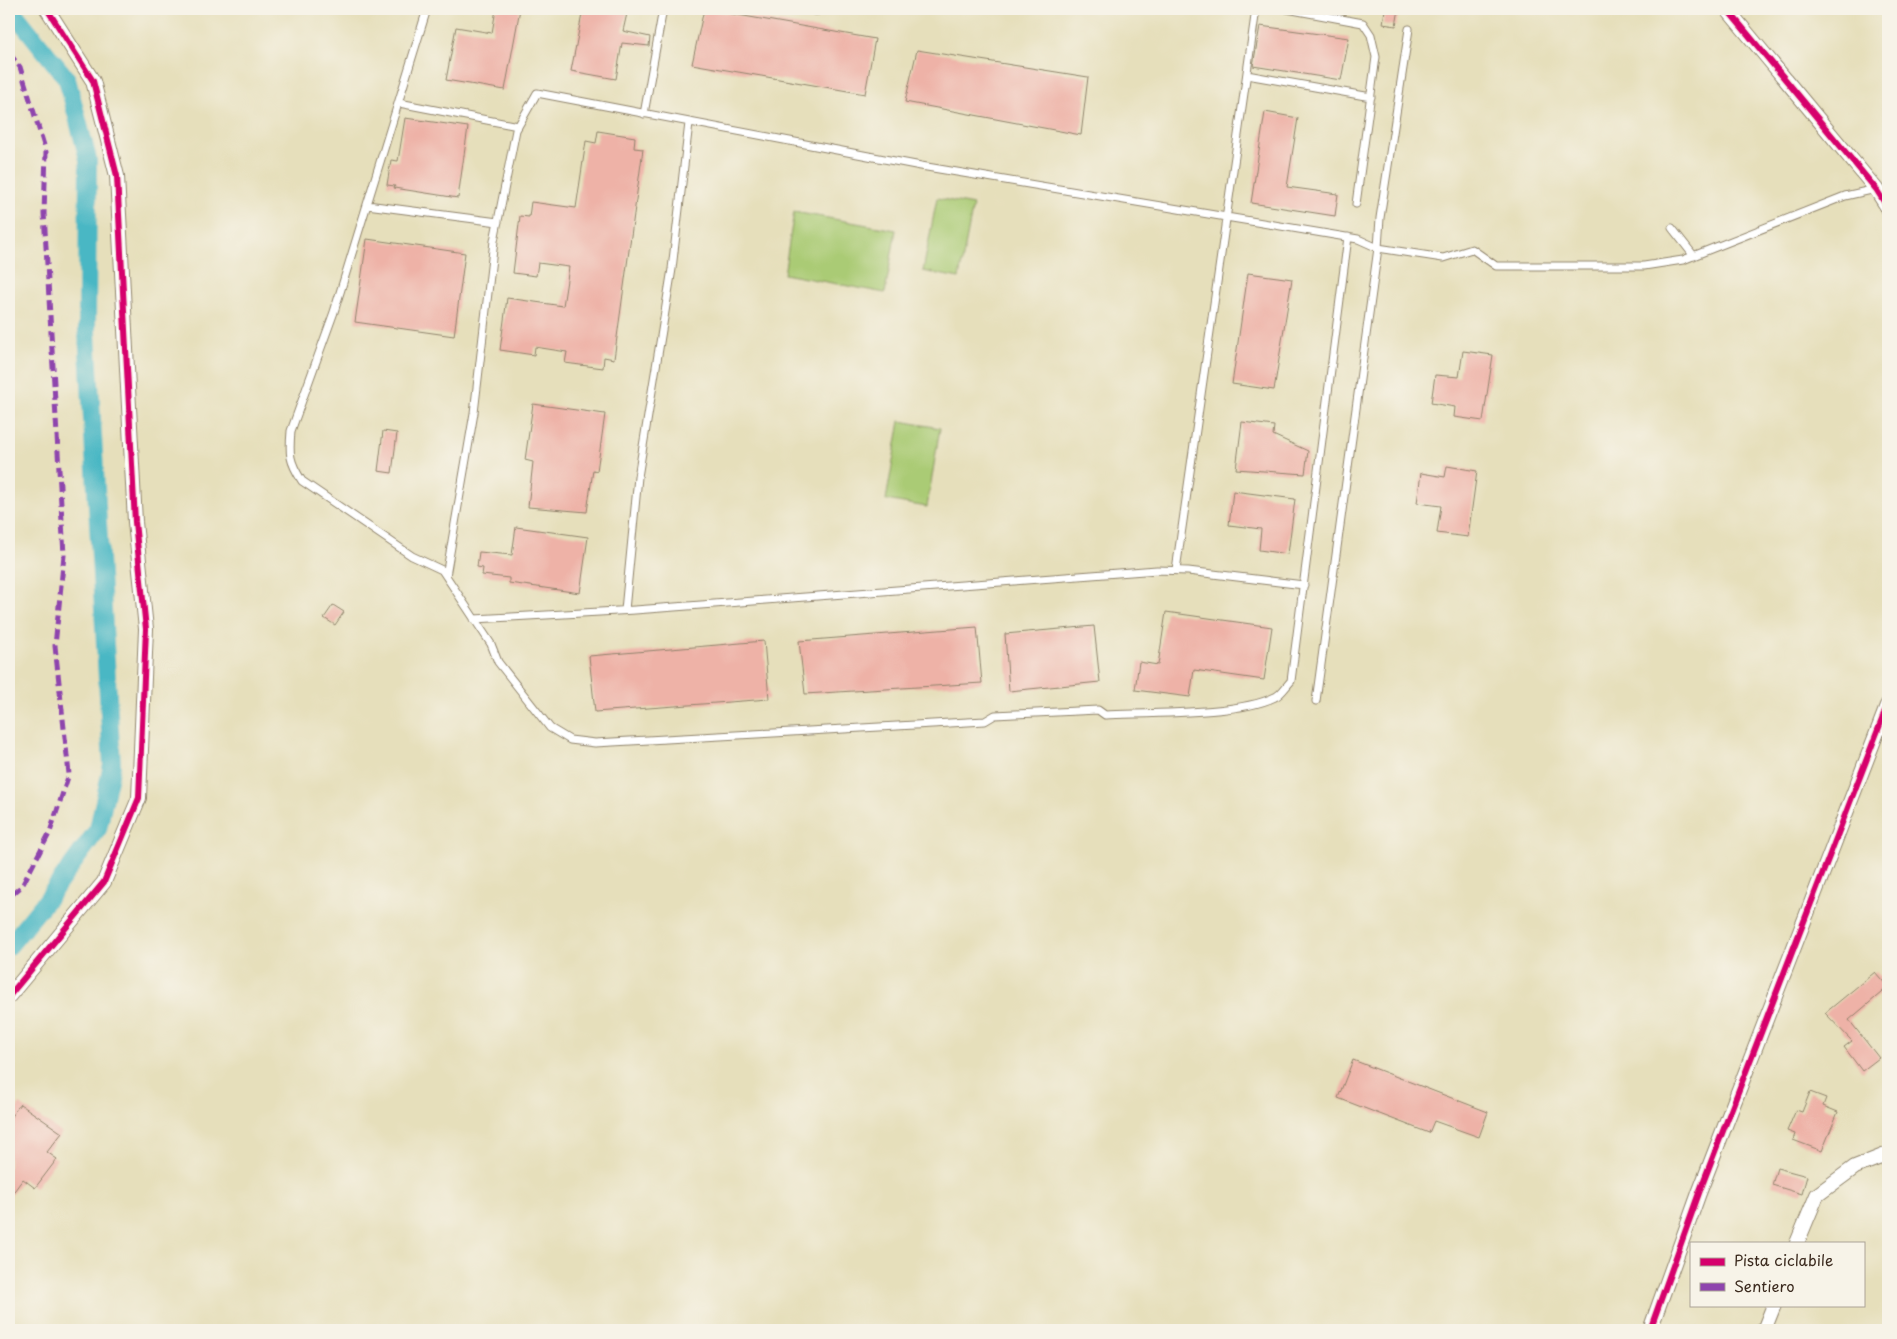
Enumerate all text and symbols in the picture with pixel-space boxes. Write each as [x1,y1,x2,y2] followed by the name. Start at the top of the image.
[1690,1242,1864,1306] legend
[1734,1248,1833,1271] text: Pista ciclabile
[1734,1274,1795,1297] text: Sentiero

